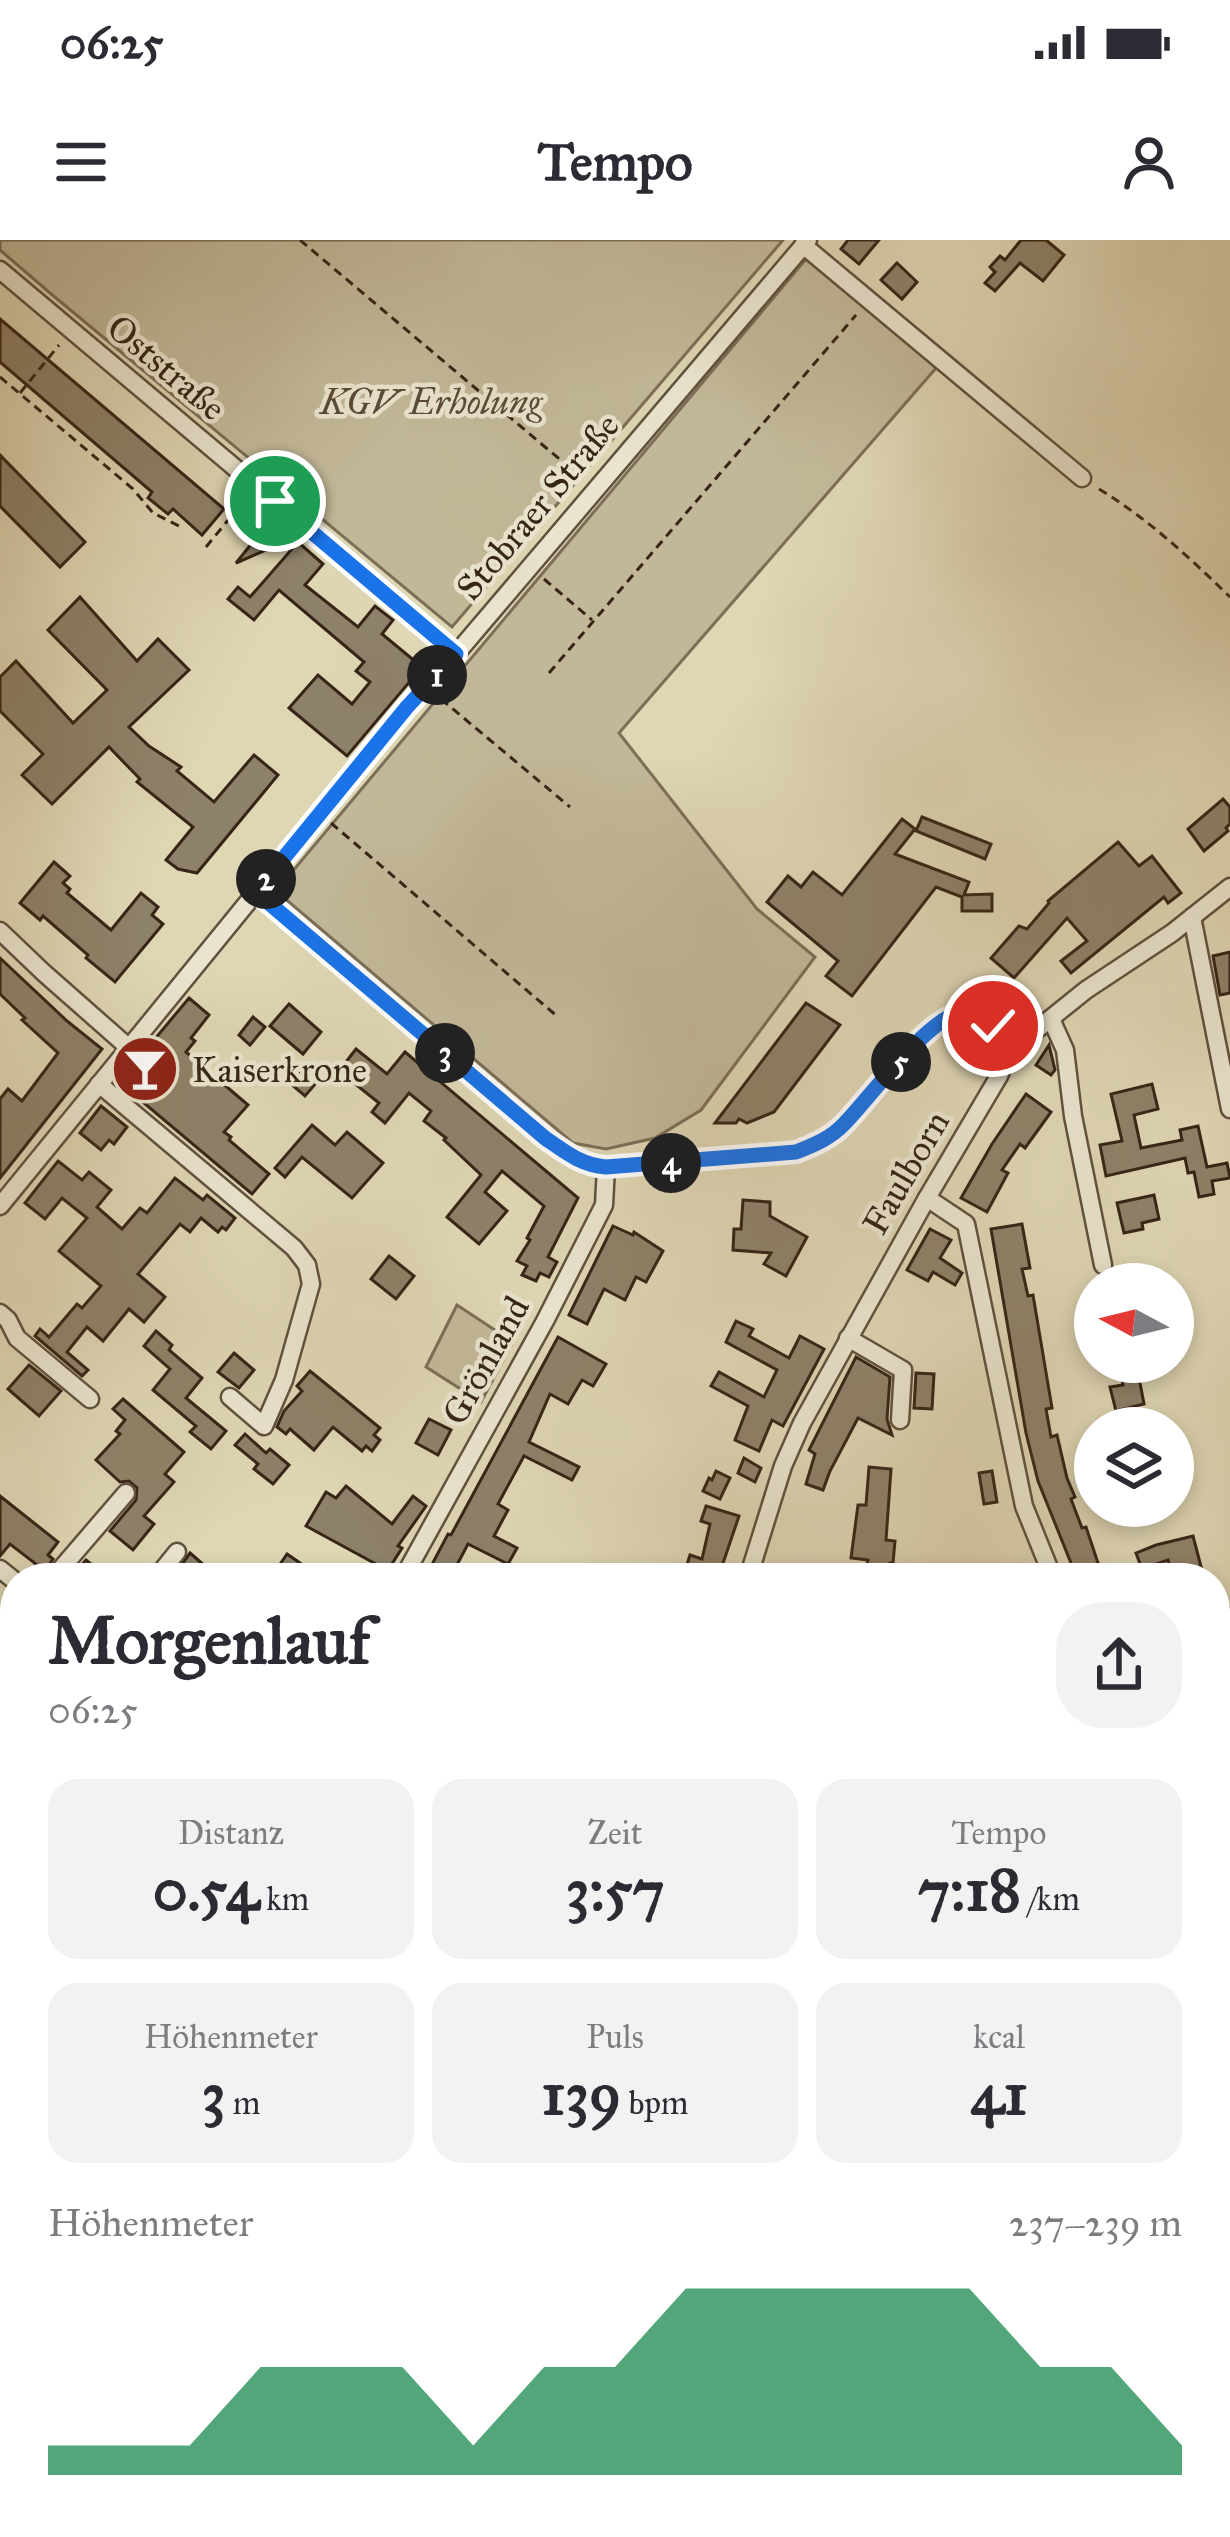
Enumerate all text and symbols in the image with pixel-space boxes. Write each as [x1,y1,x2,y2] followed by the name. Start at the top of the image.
[60,15,163,70] text: 06:25
[48,129,114,195] icon: menu
[537,129,693,195] text: Tempo
[1116,129,1182,195] icon: person
[98,305,235,430] street label: Oststraße
[318,380,544,424] park label: KGV Erholung
[447,404,629,609] street label: Stobraer Straße
[224,450,326,552] pin
[242,468,308,534] icon: arrive
[407,645,467,705] pin: 1
[430,655,444,695] text: 1
[236,849,296,909] pin: 2
[258,859,274,899] text: 2
[942,975,1044,1077] pin
[960,993,1026,1059] icon: check
[415,1023,475,1083] pin: 3
[871,1032,931,1092] pin: 5
[438,1033,452,1073] text: 3
[110,1034,180,1104] bar icon: Kaiserkrone
[893,1042,909,1082] text: 5
[192,1048,367,1092] place label: Kaiserkrone
[853,1103,959,1242] street label: Faulborn
[641,1133,701,1193] pin: 4
[662,1143,680,1183] text: 4
[1074,1263,1194,1383] north arrow
[1074,1263,1194,1527] map controls
[433,1289,539,1432] street label: Grönland
[1074,1407,1194,1527] button: layers
[48,1600,371,1681] text: Morgenlauf
[1056,1602,1182,1728] button: share
[48,1686,138,1734] text: 06:25
[178,1813,284,1853] text: Distanz
[588,1813,642,1853] text: Zeit
[952,1813,1046,1853] text: Tempo
[153,1853,259,1926] text: 0.54
[565,1853,665,1926] text: 3:57
[918,1853,1021,1926] text: 7:18
[259,1879,309,1919] text: km
[1021,1879,1080,1919] text: /km
[144,2017,318,2057] text: Höhenmeter
[586,2017,644,2057] text: Puls
[973,2017,1025,2057] text: kcal
[202,2057,226,2130] text: 3
[541,2057,621,2130] text: 139
[970,2057,1028,2130] text: 41
[226,2083,260,2123] text: m
[621,2083,689,2123] text: bpm
[48,2199,253,2247] text: Höhenmeter
[1009,2199,1182,2247] text: 237–239 m

